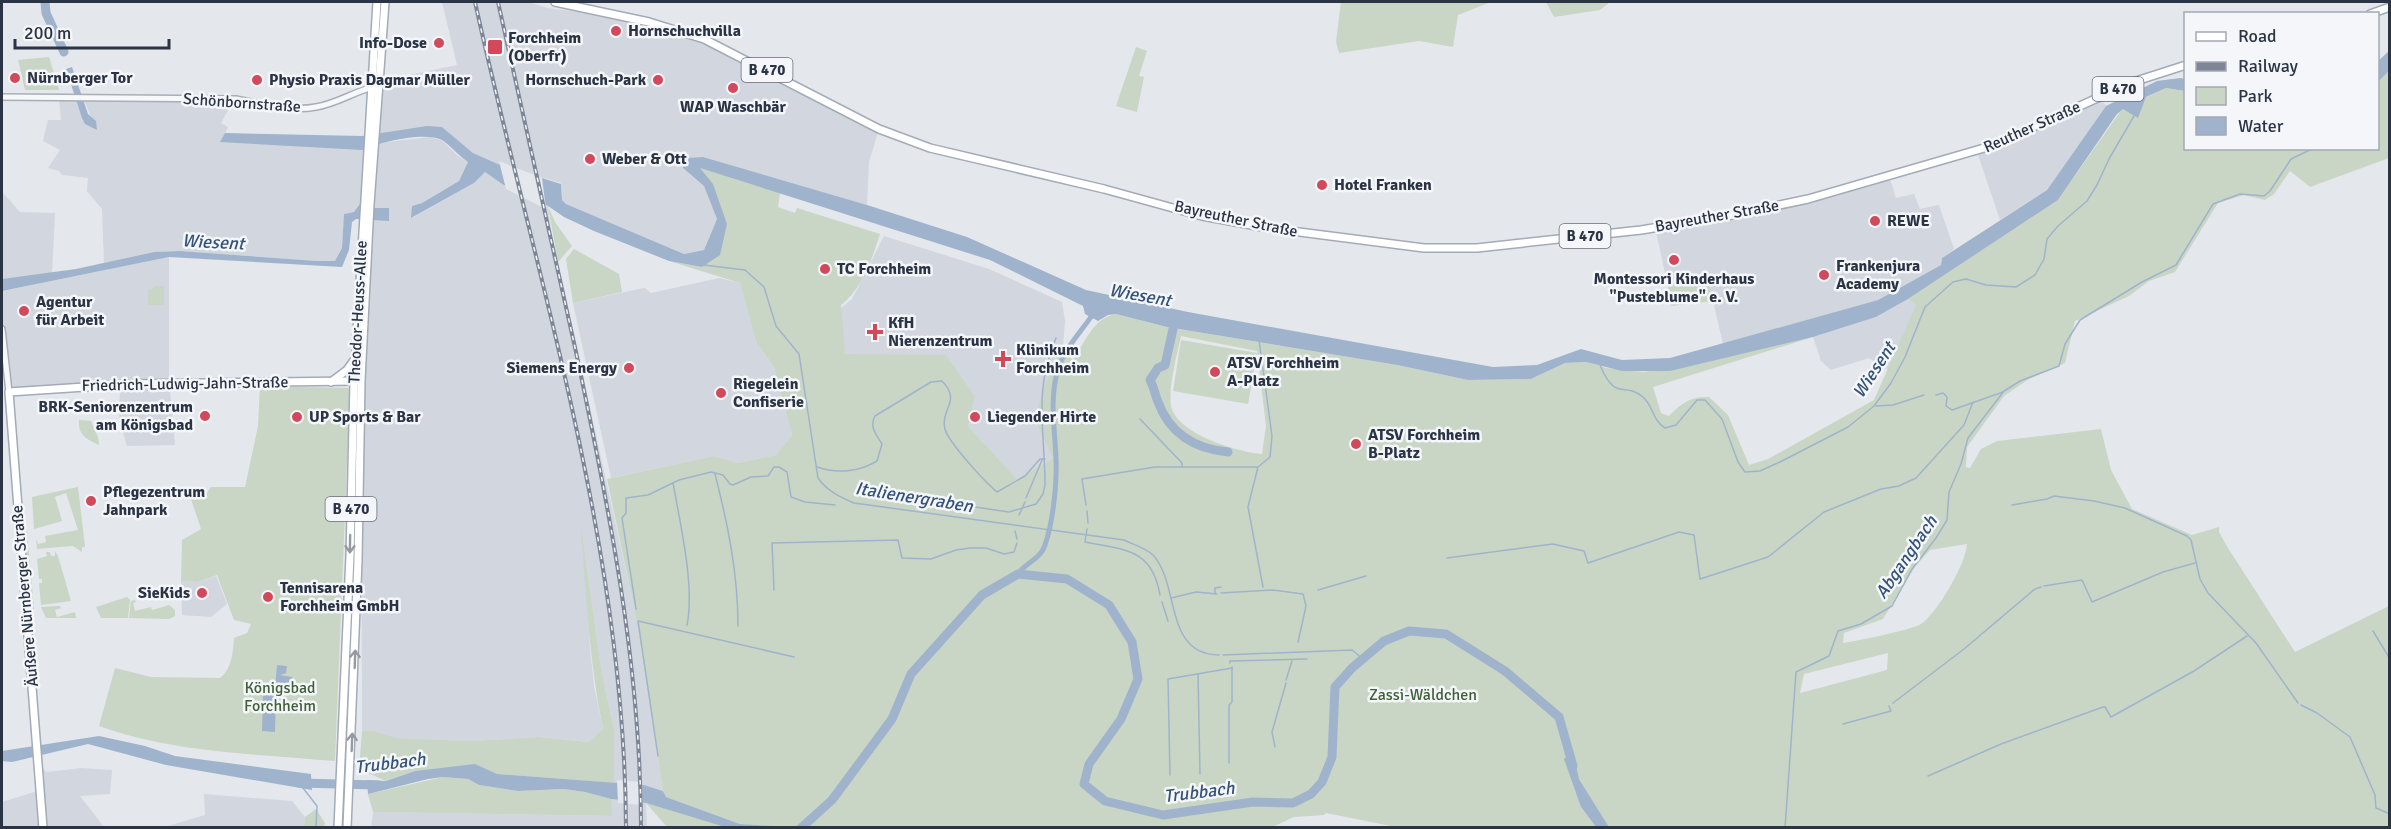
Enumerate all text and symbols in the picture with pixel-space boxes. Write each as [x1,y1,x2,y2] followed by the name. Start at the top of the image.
[15,12,170,50] scale bar
[2184,12,2379,150] legend
[628,21,741,41] place label: Hornschuchvilla
[24,22,71,44] text: 200 m
[609,24,623,38] marker: Hornschuchvilla
[2238,25,2277,47] text: Road
[508,28,581,66] place label: Forchheim (Oberfr)
[359,33,427,53] place label: Info-Dose
[432,36,446,50] marker: Info-Dose
[486,38,504,56] marker: Forchheim (Oberfr)
[2238,55,2299,77] text: Railway
[742,58,792,82] road number: B 470
[27,68,133,88] place label: Nürnberger Tor
[269,70,471,90] place label: Physio Praxis Dagmar Müller
[525,70,647,90] place label: Hornschuch-Park
[8,71,22,85] marker: Nürnberger Tor
[250,73,264,87] marker: Physio Praxis Dagmar Müller
[651,73,665,87] marker: Hornschuch-Park
[2092,77,2144,101] road number: B 470
[726,81,740,95] marker: WAP Waschbär
[2238,85,2273,107] text: Park
[182,89,302,117] street label: Schönbornstraße
[680,97,787,117] place label: WAP Waschbär
[1980,97,2084,157] street label: Reuther Straße
[2238,115,2284,137] text: Water
[602,149,687,169] place label: Weber & Ott
[583,152,597,166] marker: Weber & Ott
[1334,175,1432,195] place label: Hotel Franken
[1315,178,1329,192] marker: Hotel Franken
[1653,195,1781,237] street label: Bayreuther Straße
[1173,196,1299,242] street label: Bayreuther Straße
[1887,211,1930,231] place label: REWE
[1868,214,1882,228] marker: REWE
[1560,224,1610,248] road number: B 470
[181,229,247,255] water label: Wiesent
[344,240,372,384] street label: Theodor-Heuss-Allee
[1667,253,1681,267] marker: Montessori Kinderhaus "Pusteblume" e. V.
[1836,256,1920,294] place label: Frankenjura Academy
[837,259,931,279] place label: TC Forchheim
[818,262,832,276] marker: TC Forchheim
[1817,268,1831,282] marker: Frankenjura Academy
[1594,269,1754,307] place label: Montessori Kinderhaus "Pusteblume" e. V.
[1107,279,1175,312] water label: Wiesent
[35,292,104,330] place label: Agentur für Arbeit
[17,304,31,318] marker: Agentur für Arbeit
[888,313,993,351] place label: KfH Nierenzentrum
[866,323,884,341] marker: KfH Nierenzentrum
[1848,336,1902,402] water label: Wiesent
[1016,340,1089,378] place label: Klinikum Forchheim
[994,350,1012,368] marker: Klinikum Forchheim
[1227,353,1339,391] place label: ATSV Forchheim A-Platz
[507,358,617,378] place label: Siemens Energy
[622,361,636,375] marker: Siemens Energy
[1208,365,1222,379] marker: ATSV Forchheim A-Platz
[82,372,288,396] street label: Friedrich-Ludwig-Jahn-Straße
[733,374,804,412] place label: Riegelein Confiserie
[714,386,728,400] marker: Riegelein Confiserie
[38,397,193,435] place label: BRK-Seniorenzentrum am Königsbad
[309,407,421,427] place label: UP Sports & Bar
[987,407,1096,427] place label: Liegender Hirte
[198,409,212,423] marker: BRK-Seniorenzentrum am Königsbad
[290,410,304,424] marker: UP Sports & Bar
[968,410,982,424] marker: Liegender Hirte
[1368,425,1480,463] place label: ATSV Forchheim B-Platz
[1349,437,1363,451] marker: ATSV Forchheim B-Platz
[854,477,975,517] water label: Italienergraben
[103,482,205,520] place label: Pflegezentrum Jahnpark
[84,494,98,508] marker: Pflegezentrum Jahnpark
[326,497,376,521] road number: B 470
[7,504,43,688] street label: Äußere Nürnberger Straße
[1870,510,1942,603] water label: Abgangbach
[344,534,356,554] one-way arrow
[280,578,400,616] place label: Tennisarena Forchheim GmbH
[138,583,190,603] place label: SieKids
[195,586,209,600] marker: SieKids
[261,590,275,604] marker: Tennisarena Forchheim GmbH
[349,650,360,670] one-way arrow
[244,678,316,716] park label: Königsbad Forchheim
[1369,685,1477,705] park label: Zassi-Wäldchen
[346,732,357,752] one-way arrow
[354,748,428,778] water label: Trubbach
[1163,777,1237,807] water label: Trubbach

